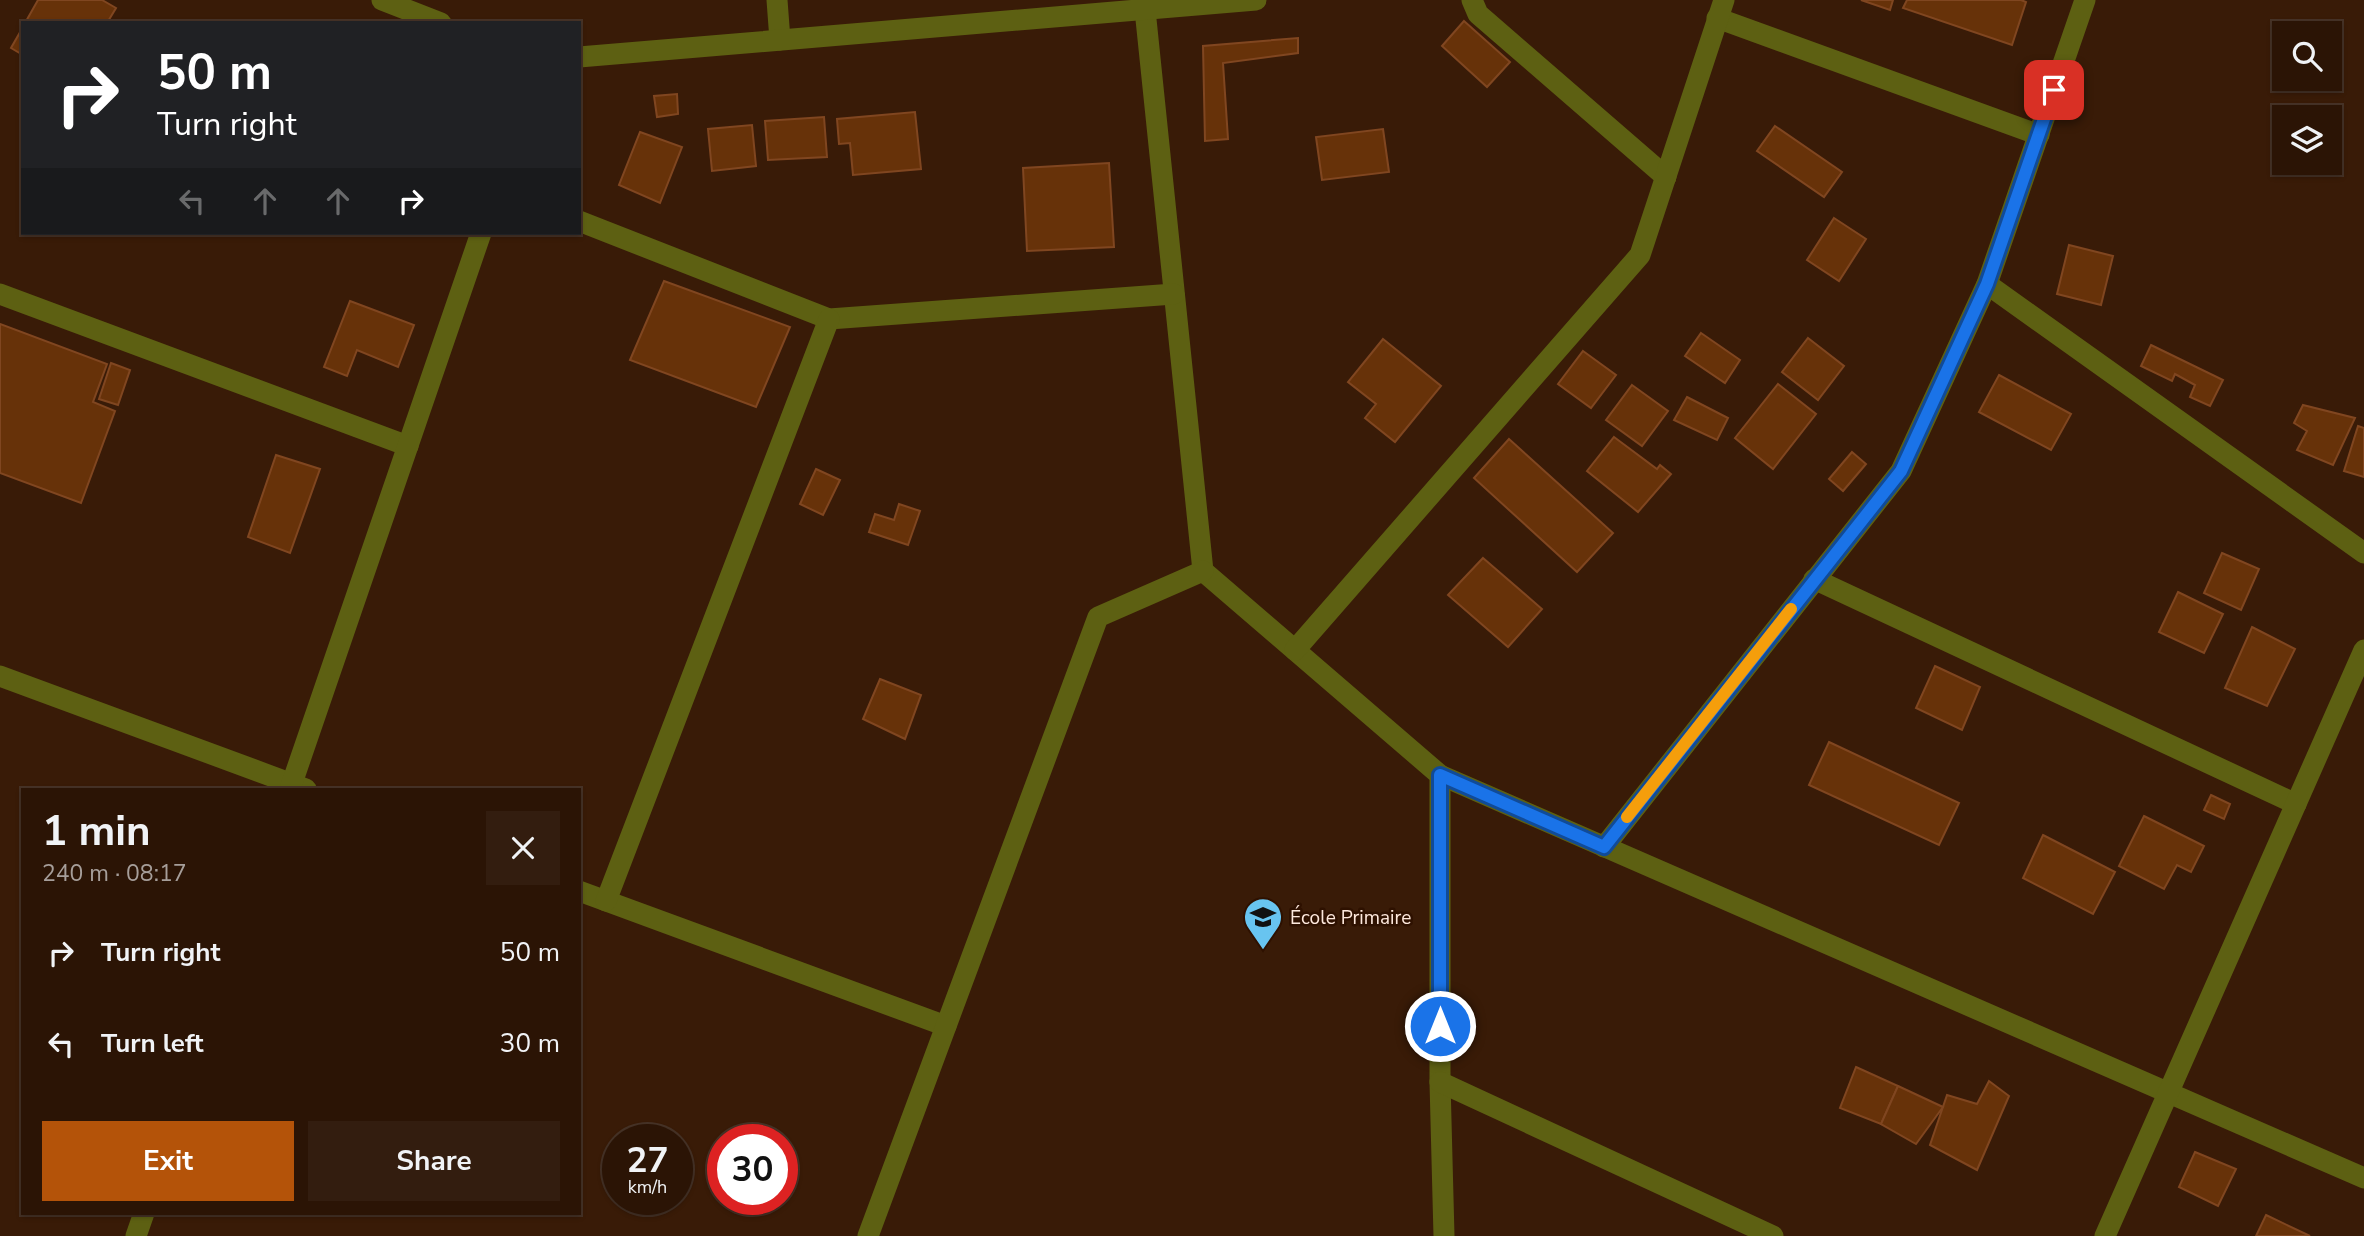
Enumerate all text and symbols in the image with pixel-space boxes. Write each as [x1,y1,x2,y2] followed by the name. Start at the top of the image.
[2272,21,2342,175] map controls
[2272,21,2342,91] button: search
[157,39,272,106] text: 50 m
[42,49,133,140] icon: right
[2024,60,2084,120] pin
[2035,71,2073,109] icon: arrive
[157,103,297,146] text: Turn right
[2272,105,2342,175] button: layers
[173,182,211,220] icon: left
[246,182,284,220] icon: ahead
[319,182,357,220] icon: ahead
[392,182,430,220] icon: right
[42,803,151,860] text: 1 min
[486,811,560,885] button: close
[42,858,187,889] text: 240 m · 08:17
[1242,896,1284,951] school or university icon: École Primaire
[1290,905,1411,931] place label: École Primaire
[42,934,80,972] icon: right
[101,935,220,970] text: Turn right
[500,935,560,970] text: 50 m
[1403,989,1477,1063] position arrow
[42,1025,80,1063] icon: left
[101,1026,204,1061] text: Turn left
[500,1026,560,1061] text: 30 m
[42,1121,294,1201] button: Exit
[308,1121,560,1201] button: Share
[707,1124,798,1215] speed limit sign: 30
[626,1137,669,1184] text: 27
[628,1175,667,1199] text: km/h

